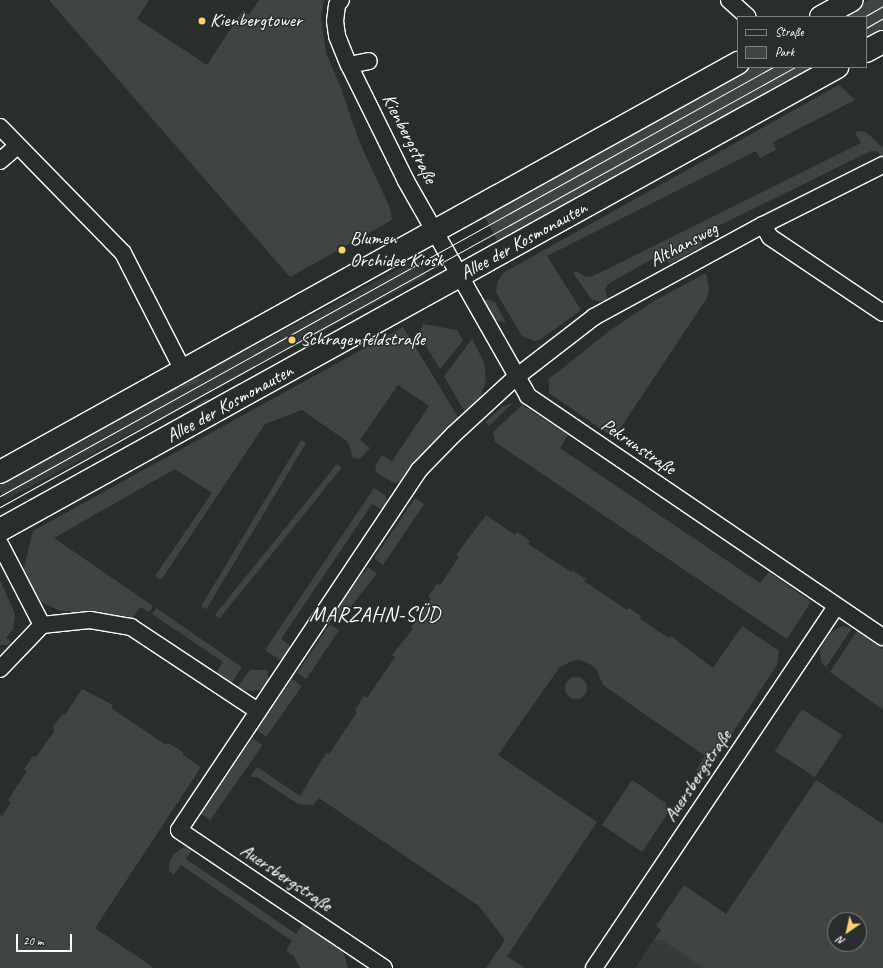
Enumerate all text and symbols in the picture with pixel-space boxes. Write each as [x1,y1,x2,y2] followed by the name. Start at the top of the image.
[210,10,302,32] place label: Kienbergtower
[197,16,207,26] marker: Kienbergtower
[737,16,867,68] legend
[775,24,803,40] text: Straße
[775,44,794,60] text: Park
[377,90,441,188] street label: Kienbergstraße
[456,197,592,285] street label: Allee der Kosmonauten
[646,218,722,272] street label: Althansweg
[350,228,443,272] place label: Blumen Orchidee Kiosk
[337,245,347,255] marker: Blumen Orchidee Kiosk
[300,329,425,351] place label: Schragenfeldstraße
[287,335,297,345] marker: Schragenfeldstraße
[162,360,298,448] street label: Allee der Kosmonauten
[596,414,680,480] street label: Pekrunstraße
[309,601,441,627] district label: MARZAHN-SÜD
[659,726,737,826] street label: Auersbergstraße
[236,839,336,917] street label: Auersbergstraße
[827,912,867,952] north arrow
[18,926,74,952] scale bar
[23,933,43,949] text: 20 m
[834,933,848,949] text: N

